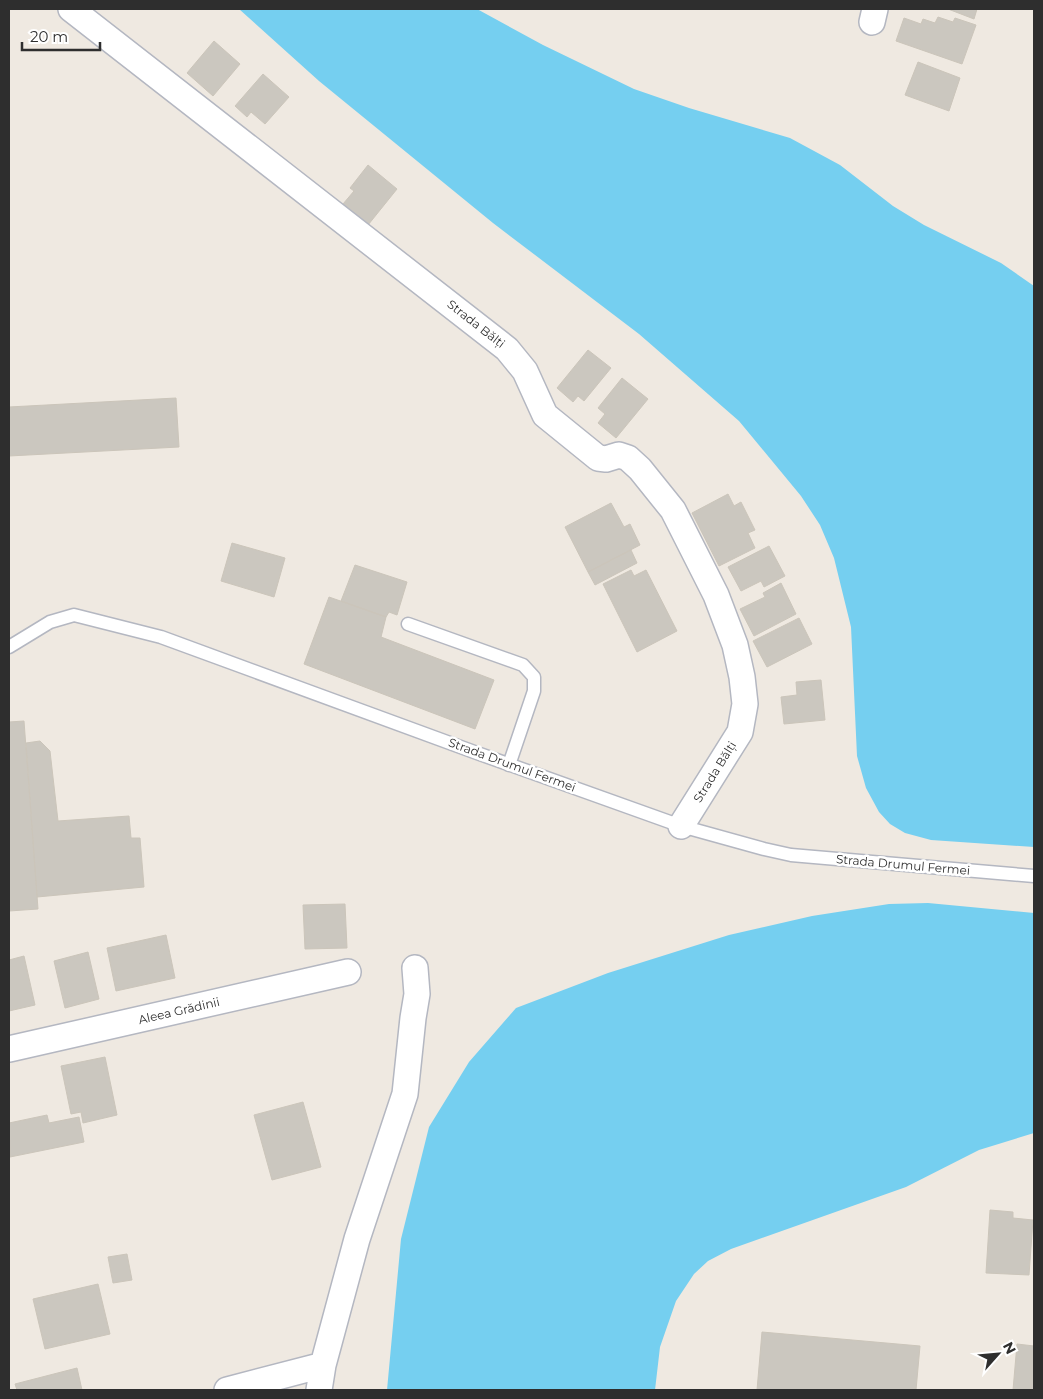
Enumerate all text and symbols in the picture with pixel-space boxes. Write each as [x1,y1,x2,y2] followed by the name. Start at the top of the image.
[22,20,100,52] scale bar
[30,27,68,46] text: 20 m
[444,296,508,351] street label: Strada Bălți
[446,734,578,795] street label: Strada Drumul Fermei
[690,738,739,805] street label: Strada Bălți
[835,851,971,878] street label: Strada Drumul Fermei
[137,994,221,1027] street label: Aleea Grădinii
[973,1329,1023,1379] north arrow
[999,1339,1020,1357] text: N

